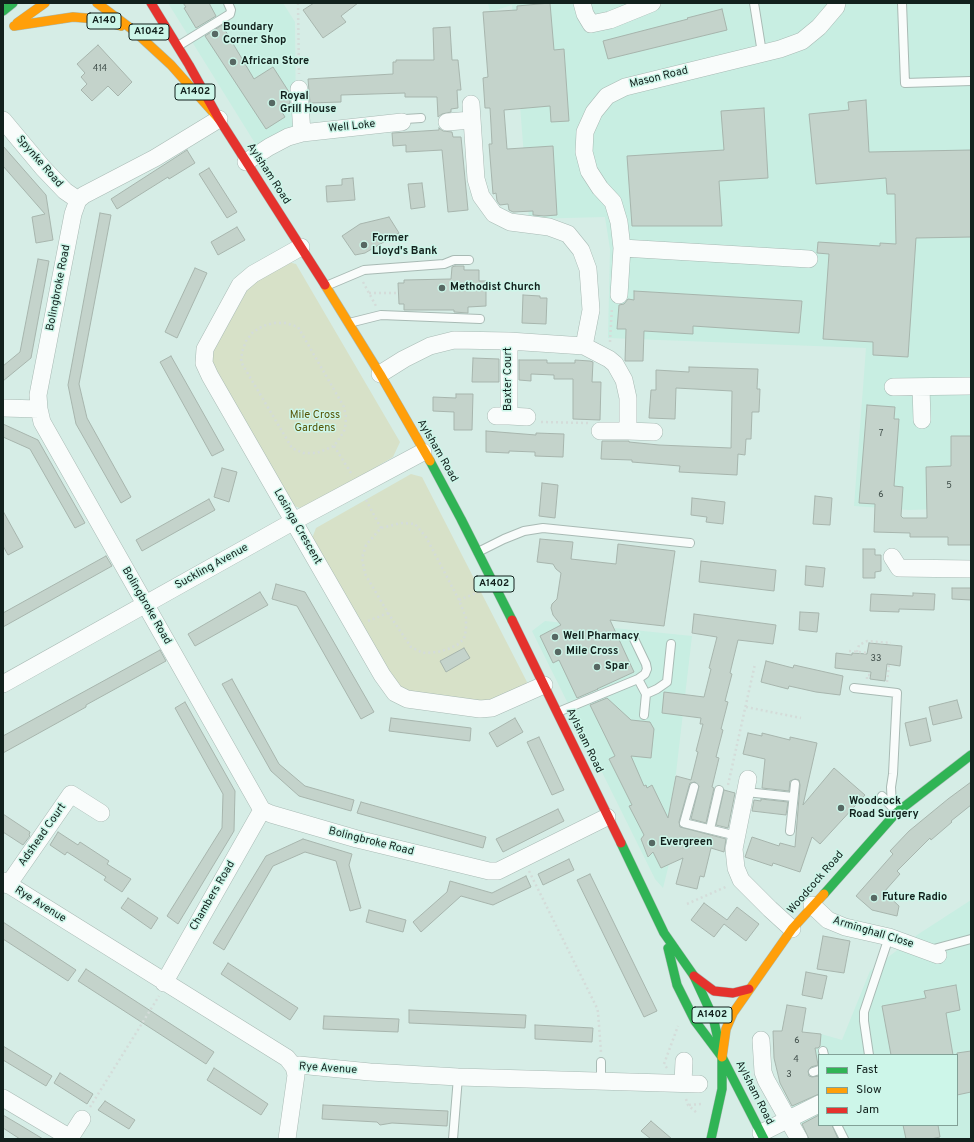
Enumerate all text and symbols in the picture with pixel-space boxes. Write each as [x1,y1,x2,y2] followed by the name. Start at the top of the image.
[87,13,121,29] road number: A140
[223,21,286,47] place label: Boundary Corner Shop
[129,24,169,40] road number: A1042
[210,29,220,39] marker: Boundary Corner Shop
[241,55,309,69] place label: African Store
[228,57,238,67] marker: African Store
[93,64,107,74] house number: 414
[628,64,690,92] street label: Mason Road
[175,84,215,100] road number: A1402
[280,90,336,116] place label: Royal Grill House
[267,98,277,108] marker: Royal Grill House
[328,118,376,136] street label: Well Loke
[13,133,65,191] street label: Spynke Road
[243,141,293,207] street label: Aylsham Road
[372,232,437,258] place label: Former Lloyd's Bank
[359,240,369,250] marker: Former Lloyd's Bank
[44,244,74,332] street label: Bolingbroke Road
[450,281,541,295] place label: Methodist Church
[437,283,447,293] marker: Methodist Church
[502,347,516,411] street label: Baxter Court
[290,409,340,435] park label: Mile Cross Gardens
[414,417,460,485] street label: Aylsham Road
[879,429,883,439] house number: 7
[946,481,952,491] house number: 5
[270,487,324,567] street label: Losinga Crescent
[878,490,884,500] house number: 6
[173,541,251,593] street label: Suckling Avenue
[118,565,174,647] street label: Bolingbroke Road
[474,576,514,592] road number: A1402
[563,630,639,644] place label: Well Pharmacy
[550,632,560,642] marker: Well Pharmacy
[566,645,618,659] place label: Mile Cross
[553,647,563,657] marker: Mile Cross
[871,654,881,664] house number: 33
[605,660,629,674] place label: Spar
[592,662,602,672] marker: Spar
[563,707,605,775] street label: Aylsham Road
[849,795,919,821] place label: Woodcock Road Surgery
[16,801,70,869] street label: Adshead Court
[836,803,846,813] marker: Woodcock Road Surgery
[327,825,415,859] street label: Bolingbroke Road
[660,836,712,850] place label: Evergreen
[647,838,657,848] marker: Evergreen
[785,849,847,917] street label: Woodcock Road
[188,859,238,933] street label: Chambers Road
[12,884,68,926] street label: Rye Avenue
[882,891,947,905] place label: Future Radio
[869,893,879,903] marker: Future Radio
[831,914,915,952] street label: Arminghall Close
[692,1007,732,1023] road number: A1402
[794,1036,800,1046] house number: 6
[818,1054,958,1126] legend
[793,1055,799,1065] house number: 4
[732,1059,776,1127] street label: Aylsham Road
[299,1060,357,1078] street label: Rye Avenue
[856,1062,878,1078] text: Fast
[786,1070,792,1080] house number: 3
[856,1082,882,1098] text: Slow
[856,1102,879,1118] text: Jam

